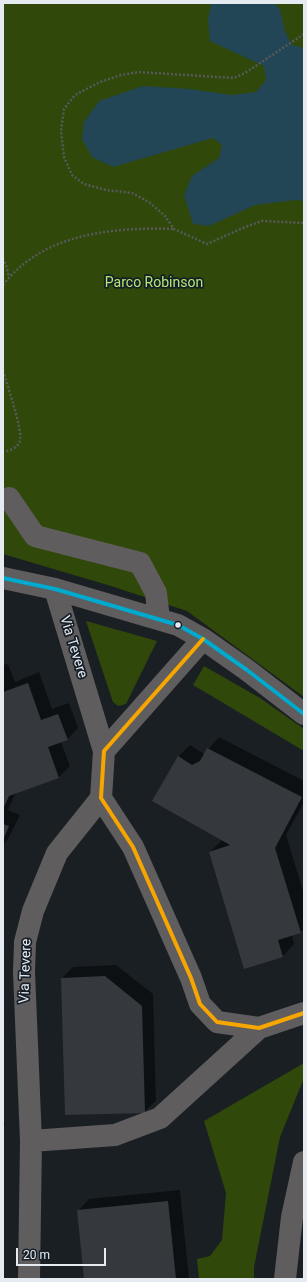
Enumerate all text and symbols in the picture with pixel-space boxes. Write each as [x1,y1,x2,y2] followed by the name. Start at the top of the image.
[105,275,203,291] park label: Parco Robinson
[56,614,90,680] street label: Via Tevere
[173,620,183,630] unlabelled marker
[16,938,36,1004] street label: Via Tevere
[18,1240,108,1266] scale bar
[23,1248,50,1262] text: 20 m

